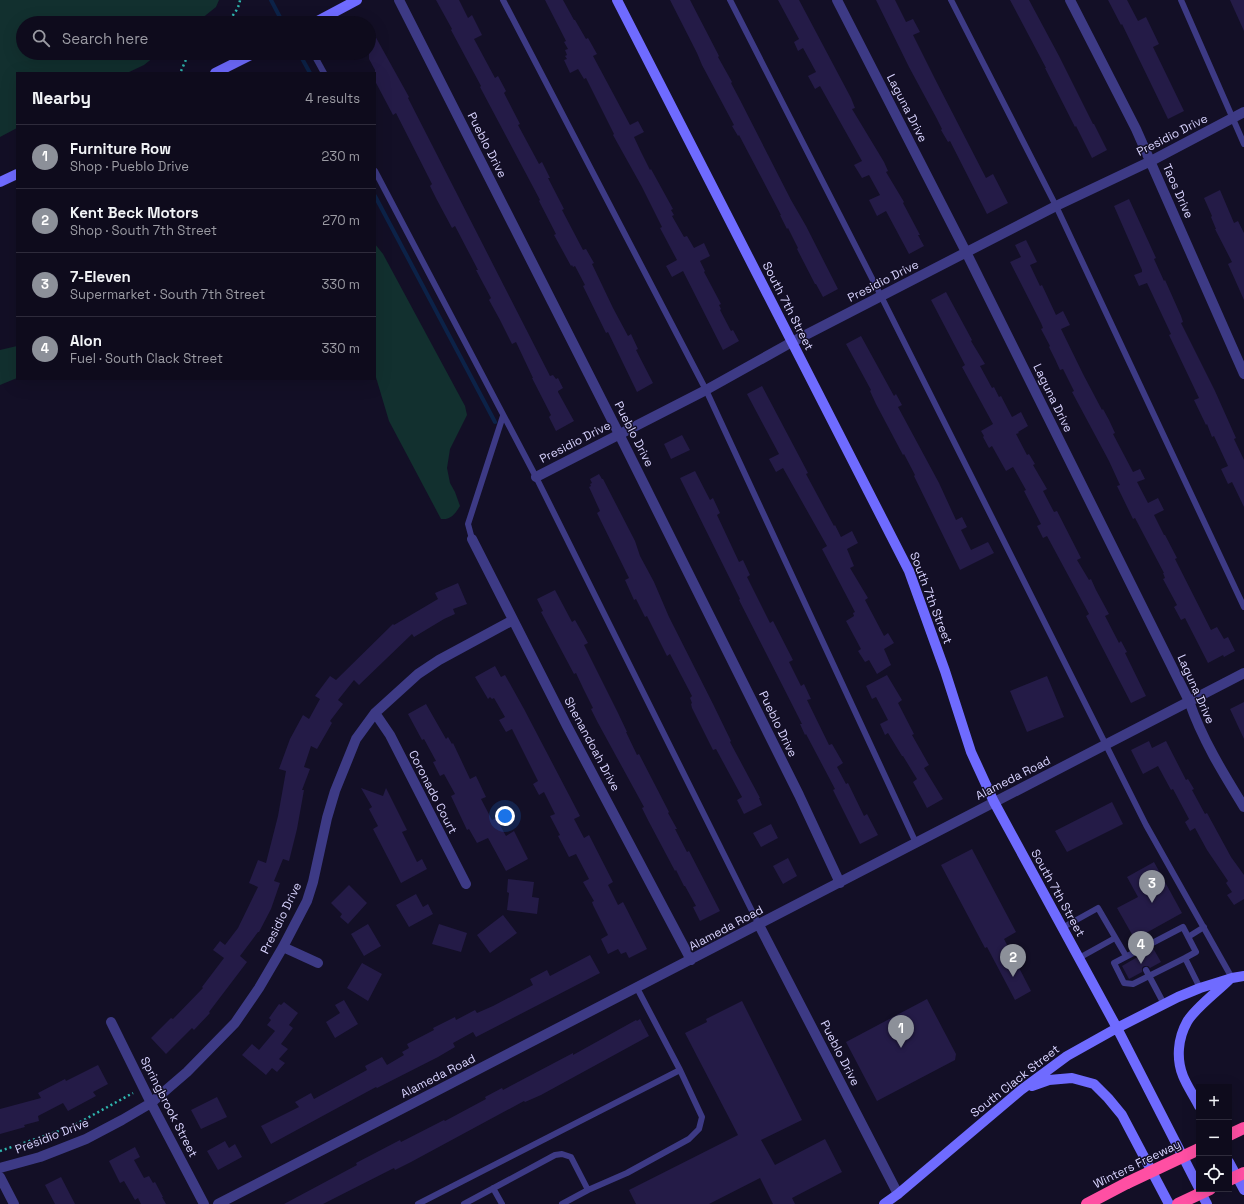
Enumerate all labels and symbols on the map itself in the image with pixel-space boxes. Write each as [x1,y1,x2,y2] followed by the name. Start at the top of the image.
[883,71,931,145] street label: Laguna Drive
[464,109,510,181] street label: Pueblo Drive
[1134,110,1210,160] street label: Presidio Drive
[1159,161,1197,221] street label: Taos Drive
[845,256,921,306] street label: Presidio Drive
[759,259,817,353] street label: South 7th Street
[1029,361,1077,435] street label: Laguna Drive
[611,398,657,470] street label: Pueblo Drive
[537,417,613,467] street label: Presidio Drive
[906,550,956,646] street label: South 7th Street
[1174,652,1218,726] street label: Laguna Drive
[755,688,801,760] street label: Pueblo Drive
[560,694,624,794] street label: Shenandoah Drive
[405,748,461,836] street label: Coronado Court
[973,752,1053,804] street label: Alameda Road
[495,806,515,826] your location
[1027,846,1089,940] street label: South 7th Street
[1139,870,1165,903] pin: 3
[257,880,305,956] street label: Presidio Drive
[686,902,766,954] street label: Alameda Road
[1128,931,1154,964] pin: 4
[1000,944,1026,977] pin: 2
[888,1015,914,1048] pin: 1
[817,1017,863,1089] street label: Pueblo Drive
[967,1041,1063,1121] street label: South Clack Street
[398,1050,478,1102] street label: Alameda Road
[137,1054,201,1160] street label: Springbrook Street
[13,1115,91,1157] street label: Presidio Drive
[1091,1136,1183,1192] street label: Winters Freeway

